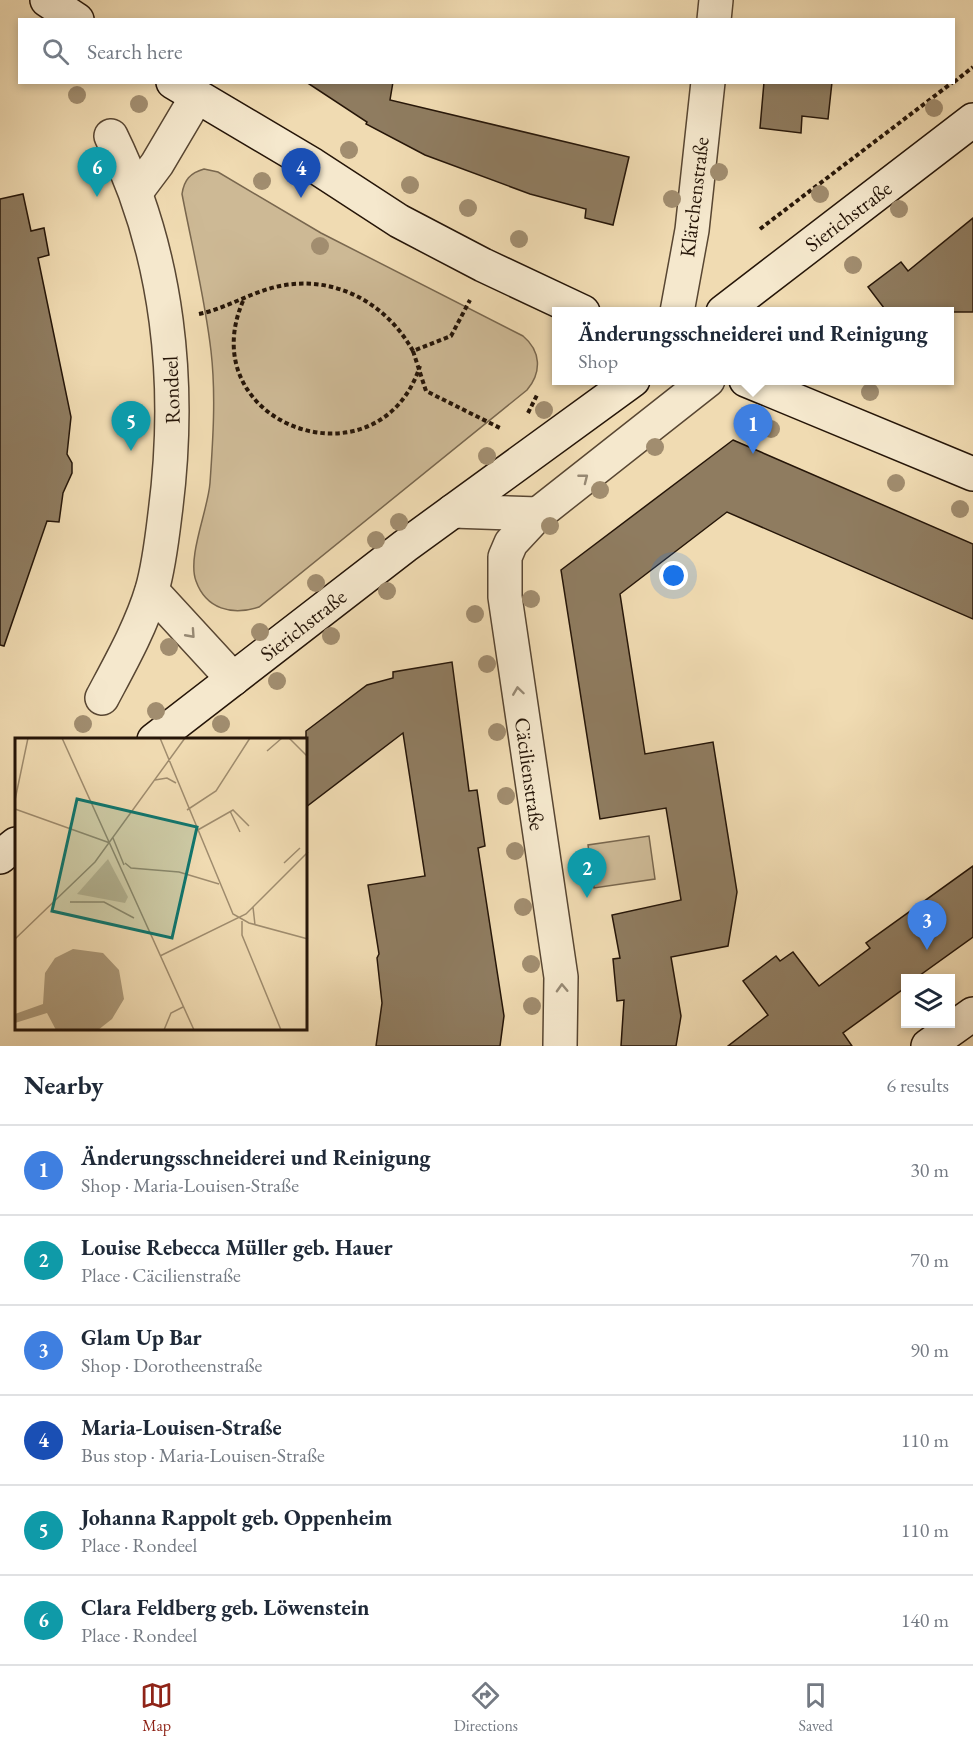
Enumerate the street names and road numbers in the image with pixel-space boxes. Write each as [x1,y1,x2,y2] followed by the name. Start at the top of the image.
[673,135,715,259] street label: Klärchenstraße
[799,174,897,258] street label: Sierichstraße
[156,355,186,425] street label: Rondeel
[254,583,352,667] street label: Sierichstraße
[509,716,551,832] street label: Cäcilienstraße

